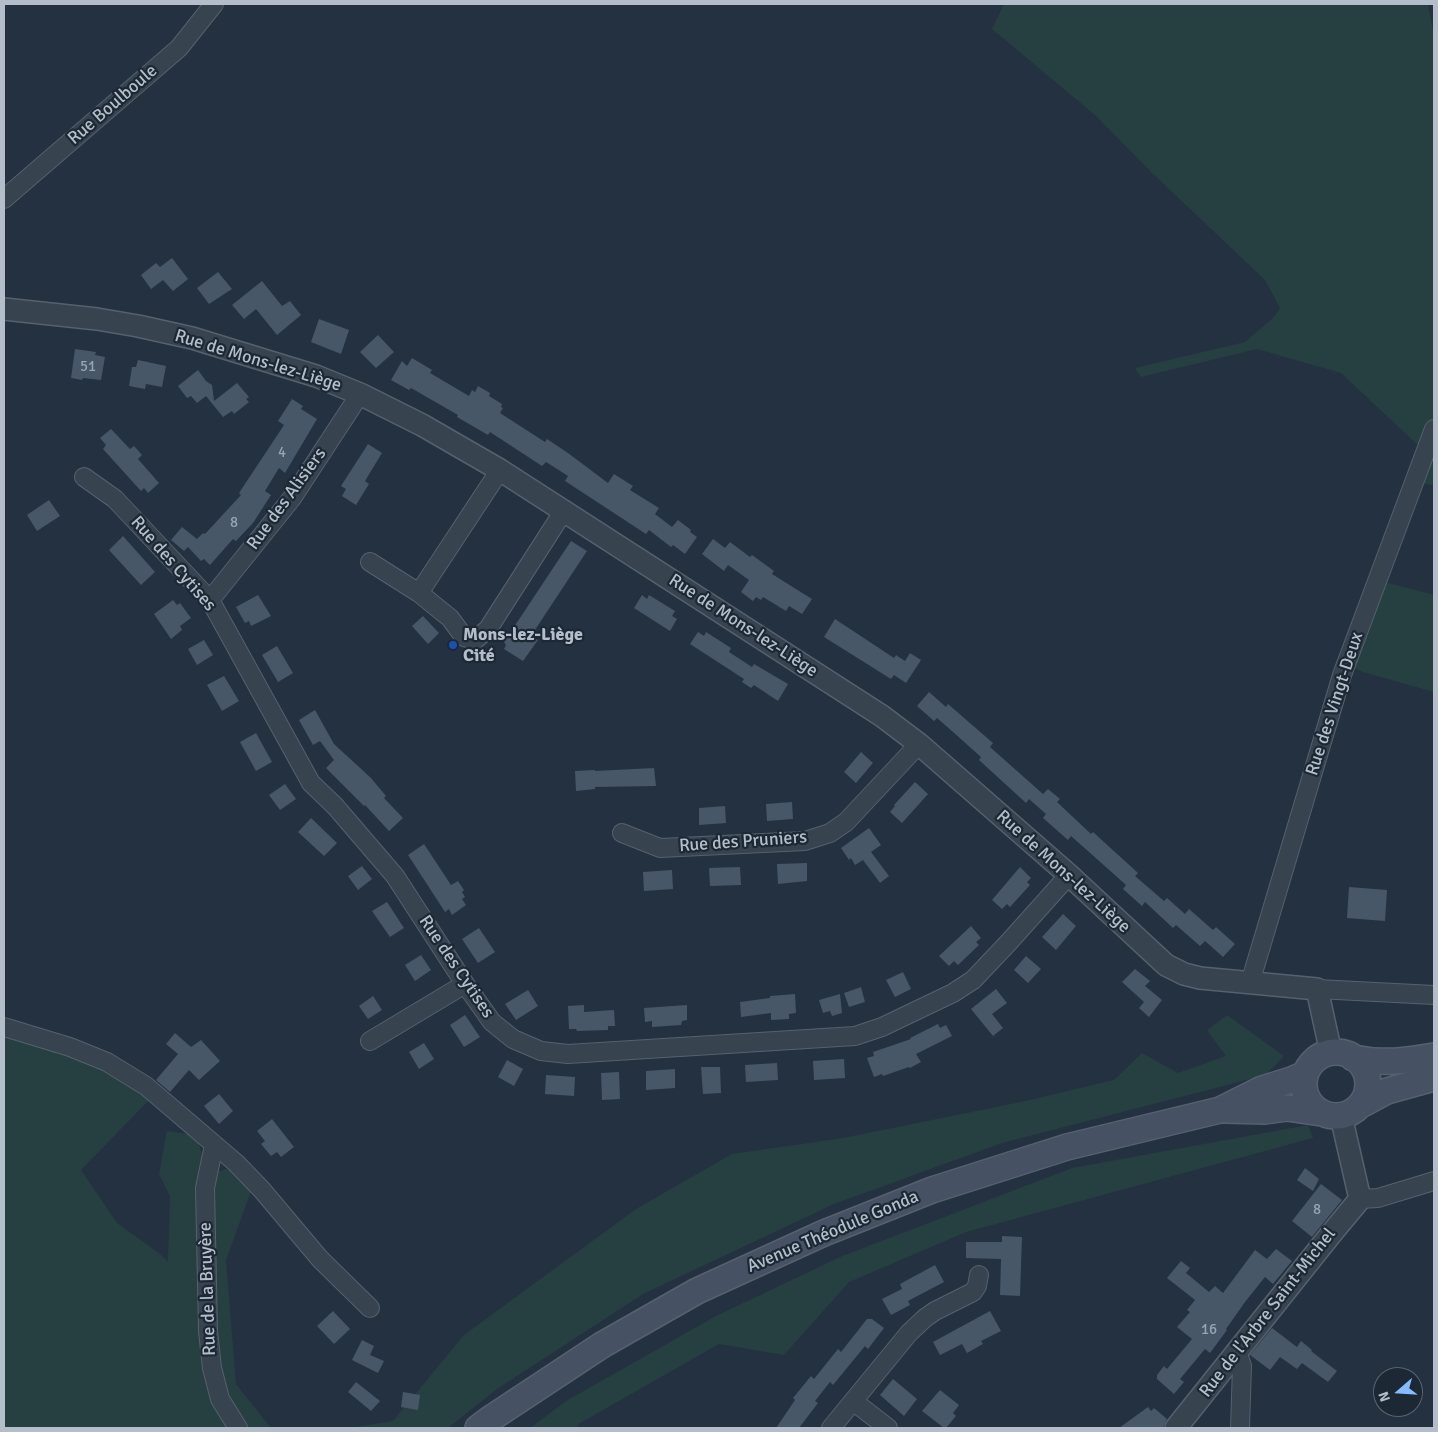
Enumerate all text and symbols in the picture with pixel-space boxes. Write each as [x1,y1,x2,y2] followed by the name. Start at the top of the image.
[64,60,162,150] street label: Rue Boulboule
[172,325,344,397] street label: Rue de Mons-lez-Liège
[80,358,96,376] house number: 51
[243,444,331,554] street label: Rue des Alisiers
[278,444,286,462] house number: 4
[126,512,220,616] street label: Rue des Cytises
[230,514,238,532] house number: 8
[664,570,822,682] street label: Rue de Mons-lez-Liège
[463,624,583,666] place label: Mons-lez-Liège Cité
[1302,630,1368,778] street label: Rue des Vingt-Deux
[447,639,459,651] marker: Mons-lez-Liège Cité
[991,806,1135,938] street label: Rue de Mons-lez-Liège
[678,827,808,857] street label: Rue des Pruniers
[414,912,498,1022] street label: Rue des Cytises
[744,1186,922,1278] street label: Avenue Théodule Gonda
[1313,1201,1321,1219] house number: 8
[195,1222,221,1356] street label: Rue de la Bruyère
[1195,1224,1341,1402] street label: Rue de l'Arbre Saint-Michel
[1201,1321,1217,1339] house number: 16
[1373,1367,1423,1417] north arrow
[1375,1389,1394,1404] text: N

